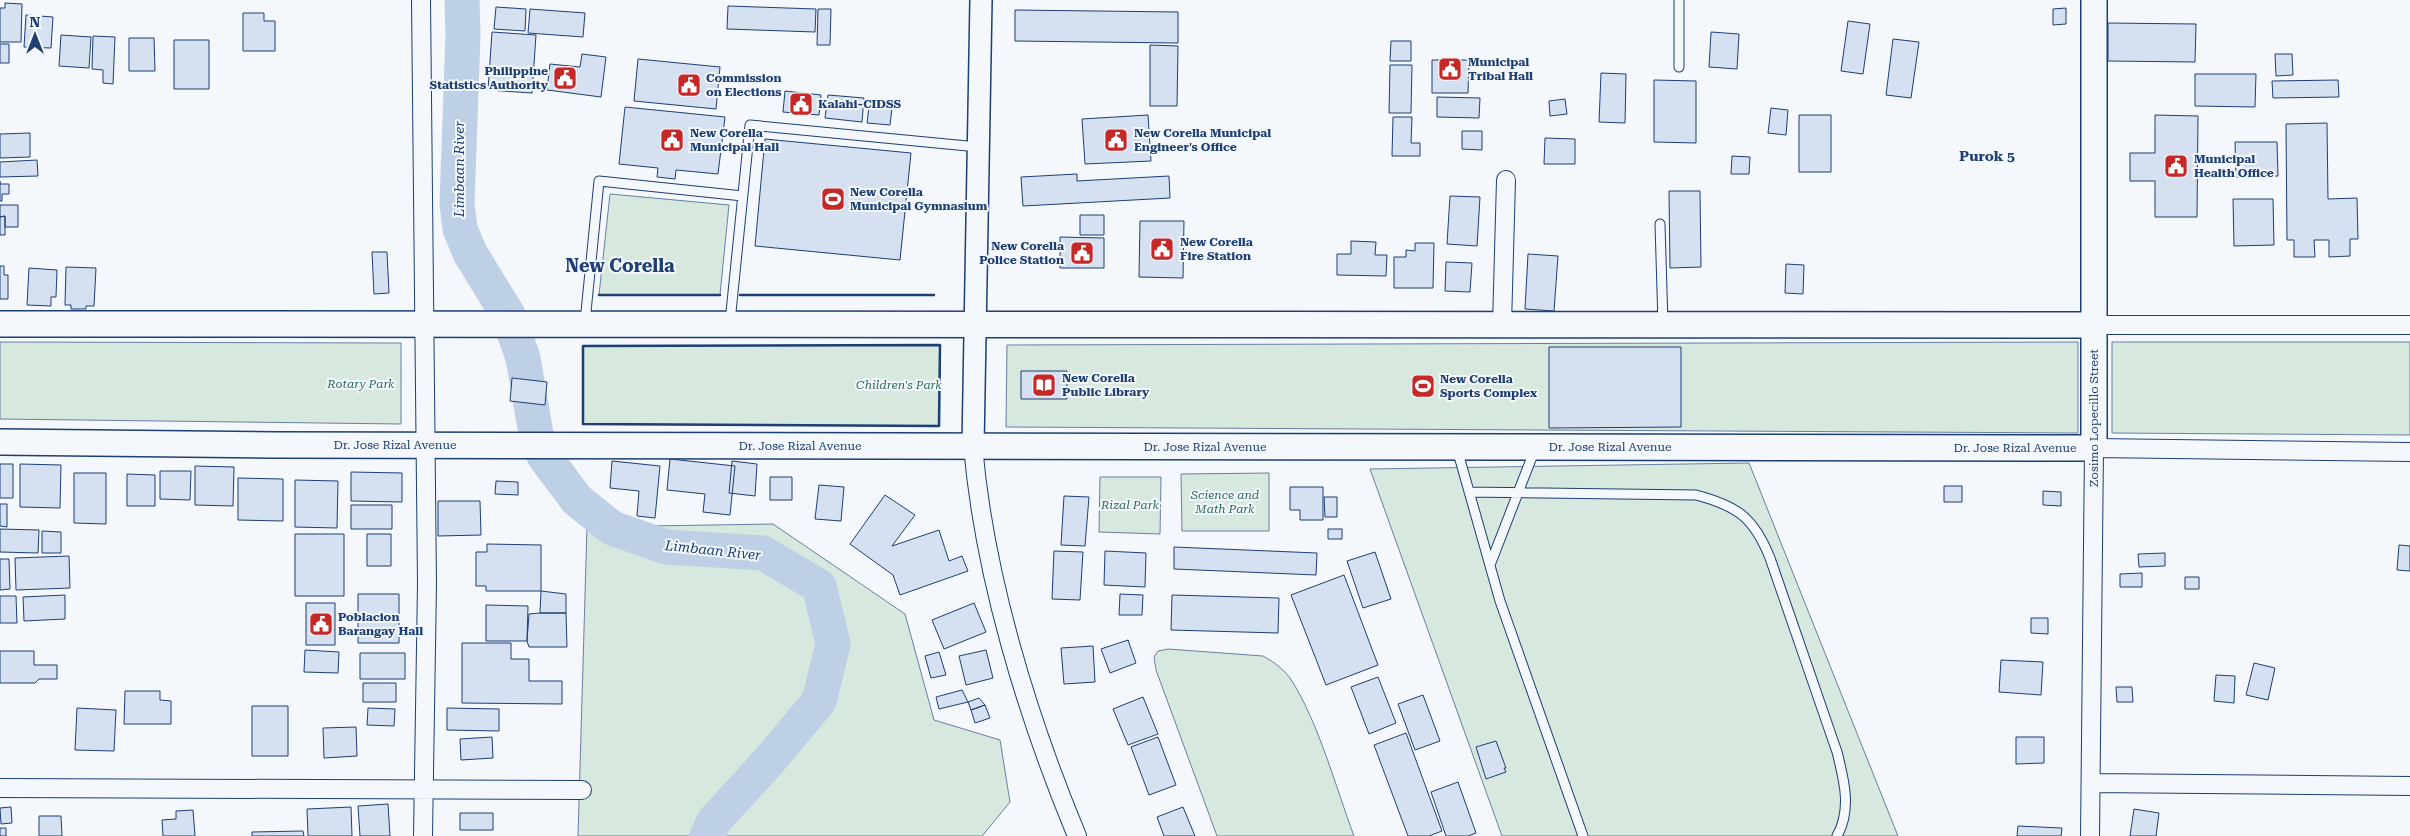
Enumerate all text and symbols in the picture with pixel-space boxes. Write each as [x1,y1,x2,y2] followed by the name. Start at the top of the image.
[10,10,60,60] north arrow
[30,14,41,30] text: N
[1468,55,1533,83] place label: Municipal Tribal Hall
[1437,56,1463,82] public building icon: Municipal Tribal Hall
[430,64,549,92] place label: Philippine Statistics Authority
[552,65,578,91] public building icon: Philippine Statistics Authority
[706,71,782,99] place label: Commission on Elections
[676,72,702,98] public building icon: Commission on Elections
[788,91,814,117] public building icon: Kalahi-CIDSS
[818,97,901,111] place label: Kalahi-CIDSS
[451,121,467,218] water label: Limbaan River
[690,126,779,154] place label: New Corella Municipal Hall
[1134,126,1271,154] place label: New Corella Municipal Engineer's Office
[659,127,685,153] public building icon: New Corella Municipal Hall
[1103,127,1129,153] public building icon: New Corella Municipal Engineer's Office
[1959,148,2015,164] district label: Purok 5
[2194,152,2274,180] place label: Municipal Health Office
[2163,153,2189,179] public building icon: Municipal Health Office
[850,185,988,213] place label: New Corella Municipal Gymnasium
[820,186,846,212] sports icon: New Corella Municipal Gymnasium
[1180,235,1253,263] place label: New Corella Fire Station
[1149,236,1175,262] public building icon: New Corella Fire Station
[979,239,1064,267] place label: New Corella Police Station
[1069,240,1095,266] public building icon: New Corella Police Station
[565,255,675,276] district label: New Corella
[2087,348,2101,487] street label: Zosimo Lopecillo Street
[1062,371,1150,399] place label: New Corella Public Library
[1031,372,1057,398] library icon: New Corella Public Library
[1440,372,1537,400] place label: New Corella Sports Complex
[1410,373,1436,399] sports icon: New Corella Sports Complex
[326,377,395,391] park label: Rotary Park
[856,378,942,392] park label: Children's Park
[333,438,457,452] street label: Dr. Jose Rizal Avenue
[738,439,862,453] street label: Dr. Jose Rizal Avenue
[1143,440,1267,454] street label: Dr. Jose Rizal Avenue
[1548,440,1672,454] street label: Dr. Jose Rizal Avenue
[1953,441,2077,455] street label: Dr. Jose Rizal Avenue
[1190,488,1260,516] park label: Science and Math Park
[1100,498,1159,512] park label: Rizal Park
[663,537,762,563] water label: Limbaan River
[338,610,423,638] place label: Poblacion Barangay Hall
[308,611,334,637] public building icon: Poblacion Barangay Hall

